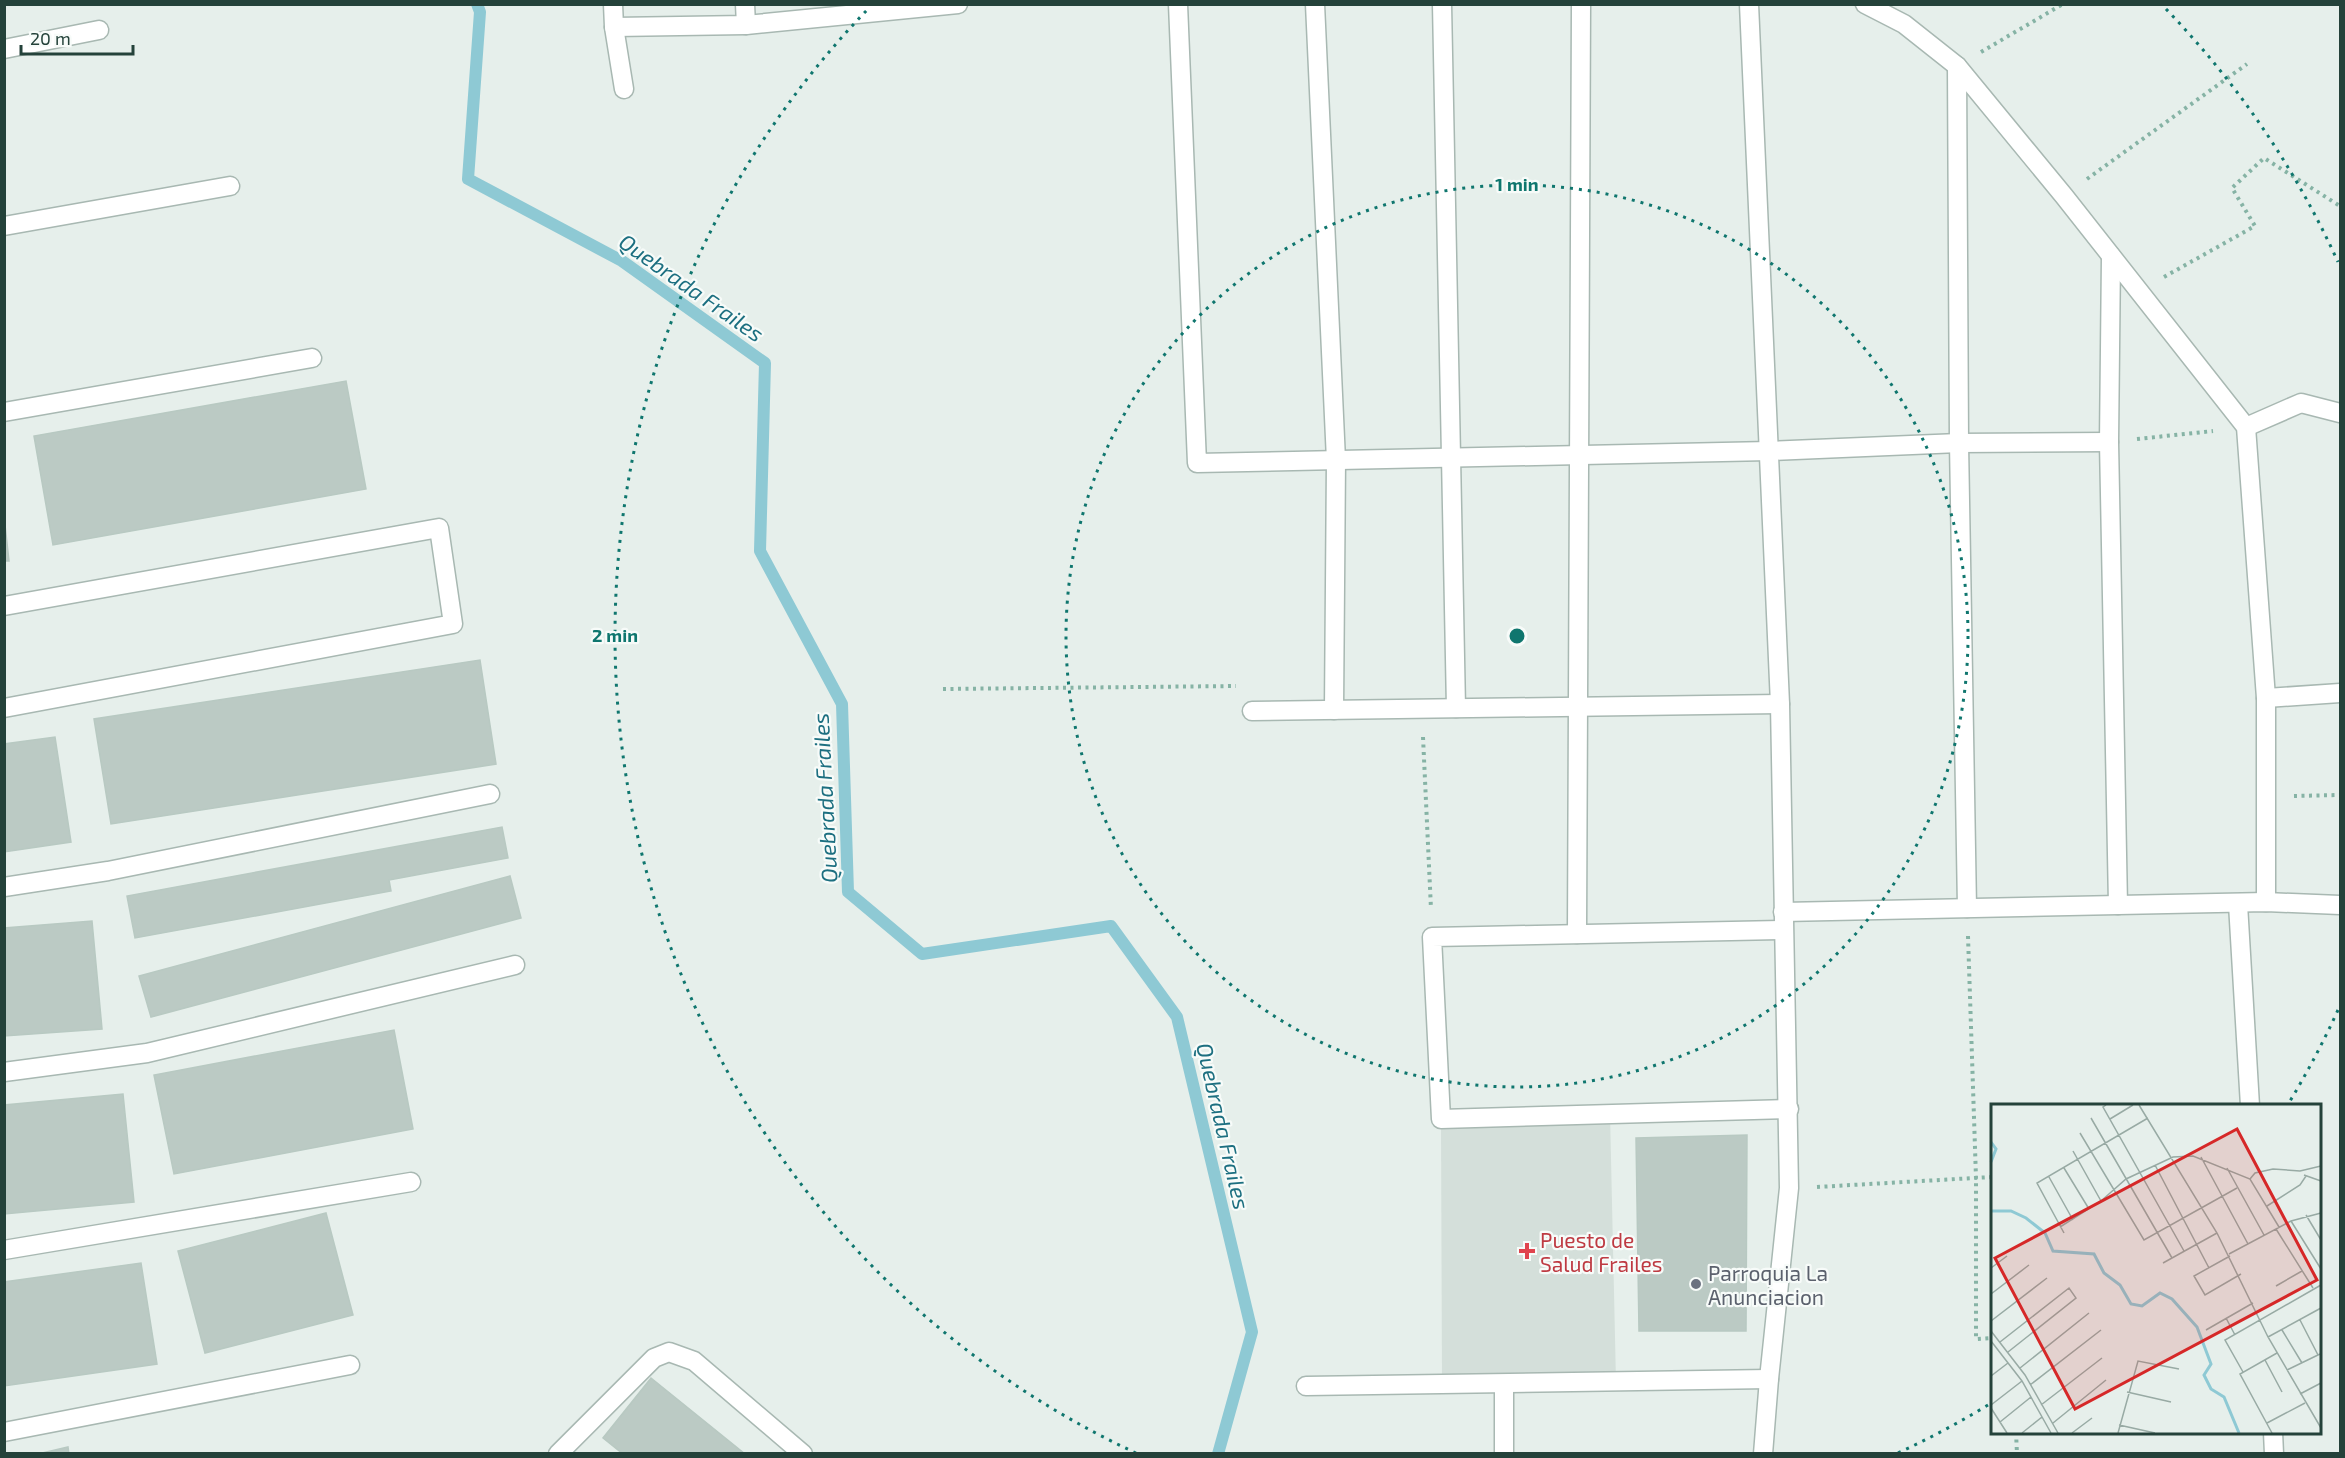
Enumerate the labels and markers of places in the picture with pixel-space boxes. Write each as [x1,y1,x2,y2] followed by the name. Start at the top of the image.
[1507,626,1527,646] centre of rings
[1540,1227,1663,1276] place label: Puesto de Salud Frailes
[1518,1242,1536,1260] marker: Puesto de Salud Frailes
[1708,1260,1828,1309] place label: Parroquia La Anunciacion
[1689,1277,1703,1291] marker: Parroquia La Anunciacion

